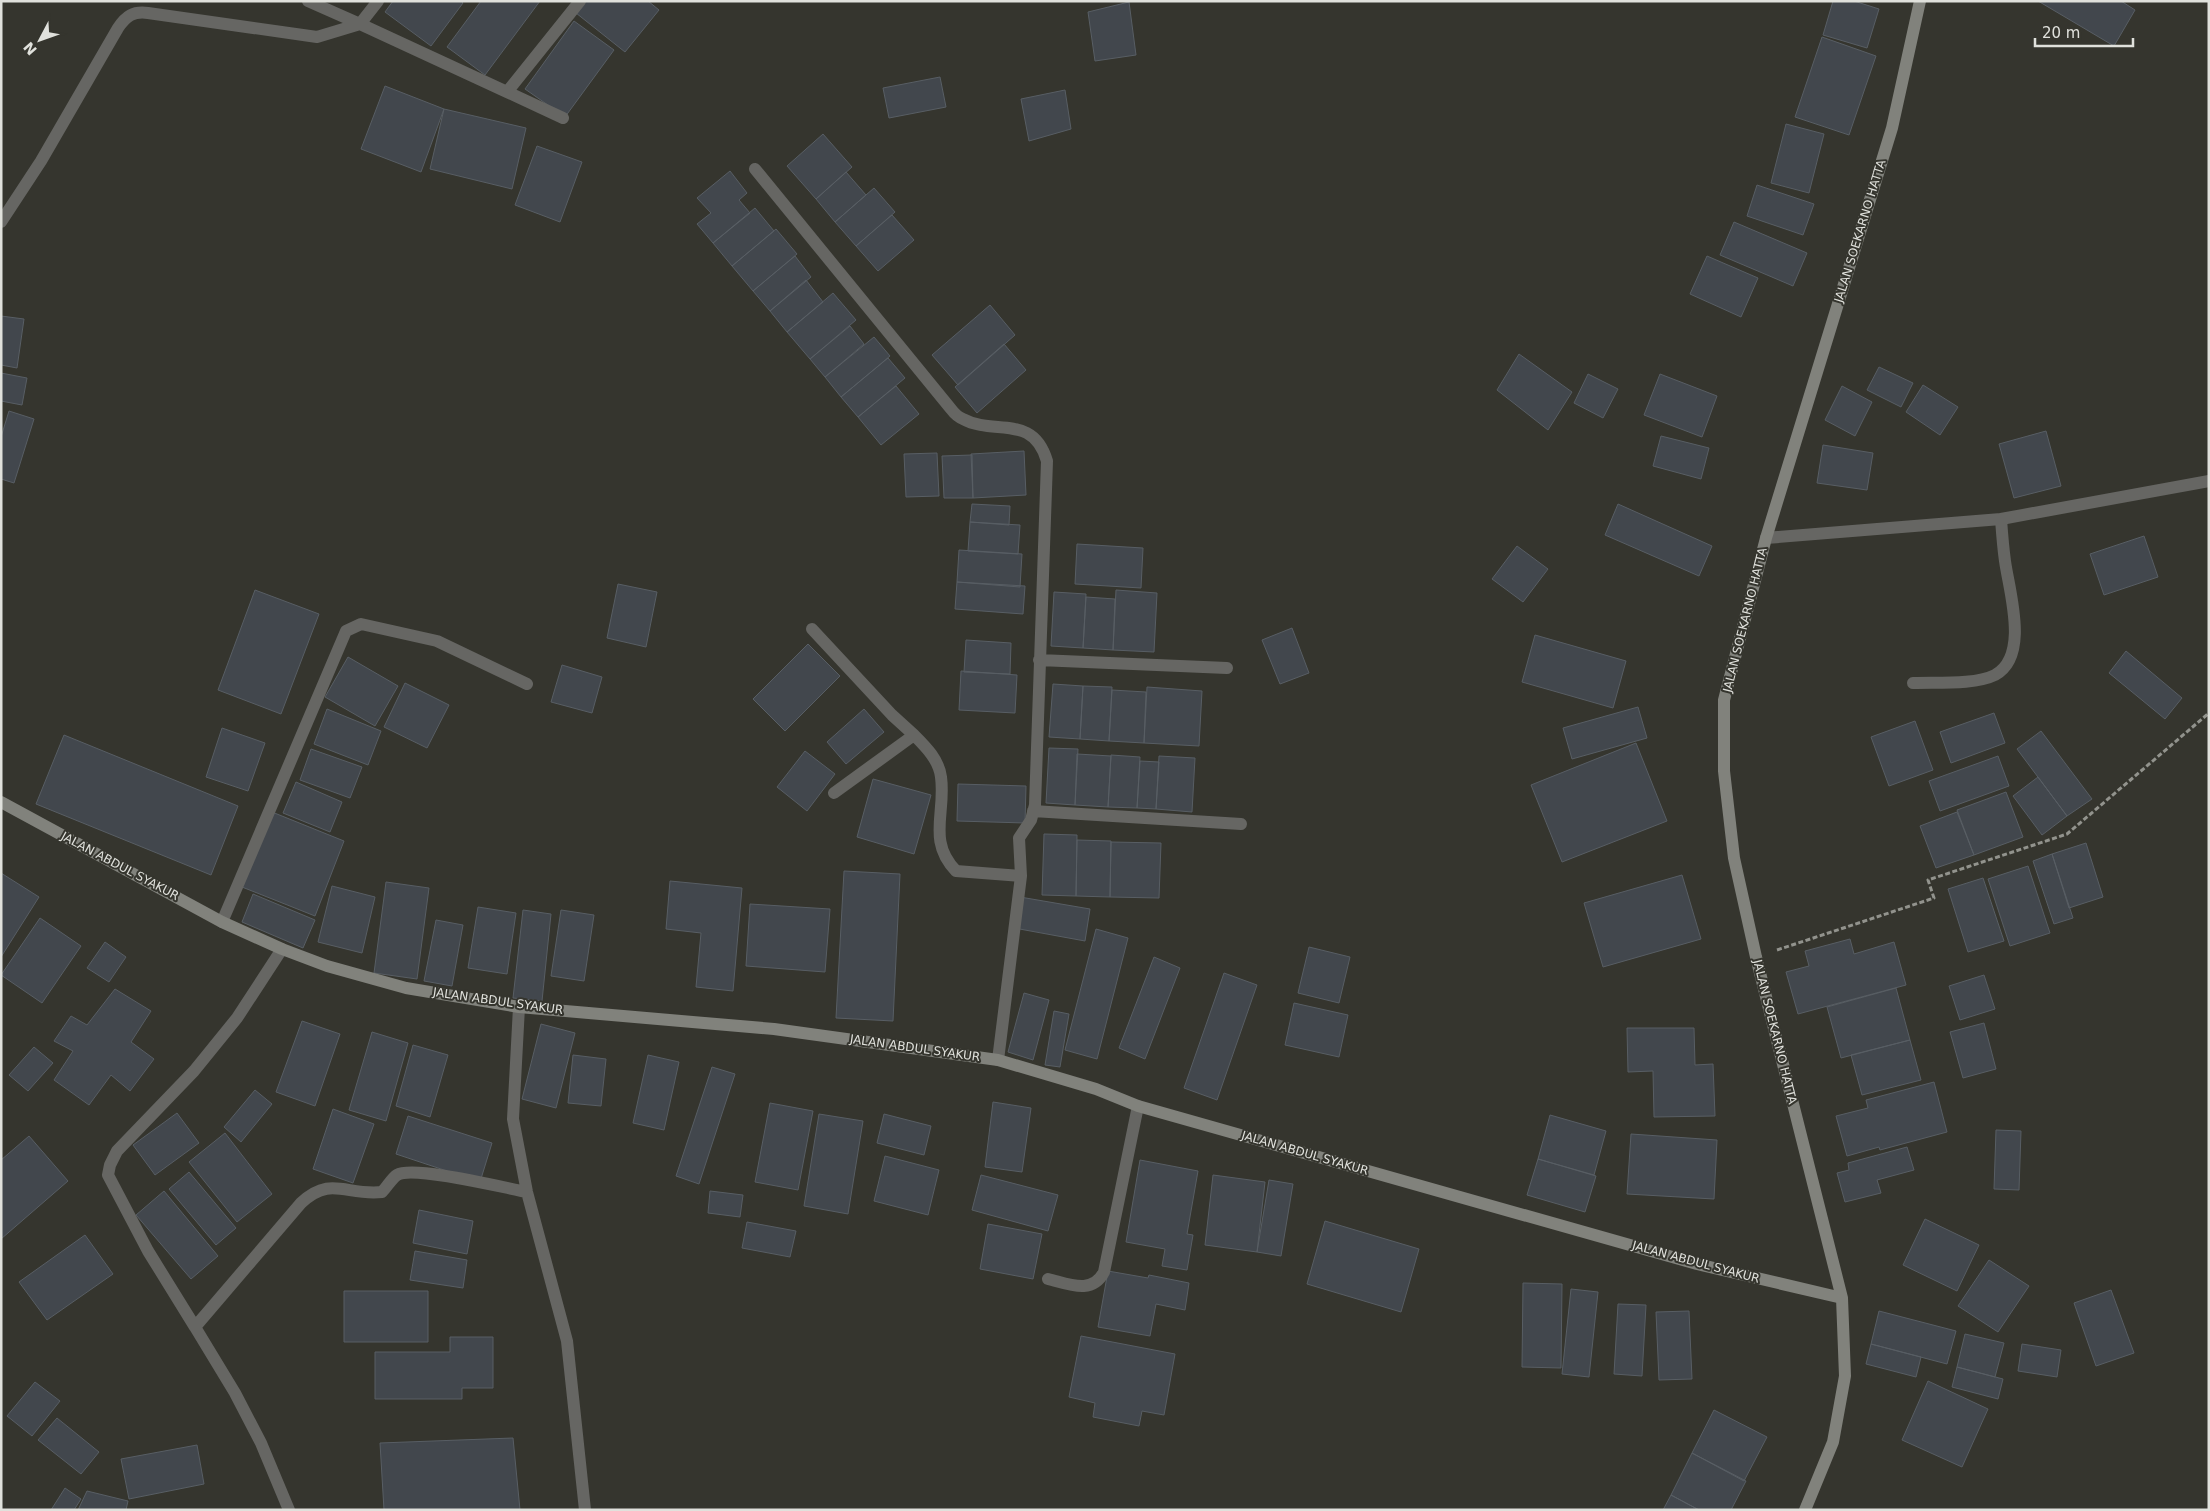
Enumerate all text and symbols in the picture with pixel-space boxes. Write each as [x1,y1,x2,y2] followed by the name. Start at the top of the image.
[15,15,65,65] north arrow
[2035,15,2132,47] scale bar
[2042,24,2080,42] text: 20 m
[20,39,40,58] text: N
[1831,157,1889,305] street label: JALAN SOEKARNO HATTA
[1720,545,1770,695] street label: JALAN SOEKARNO HATTA
[58,829,181,903] street label: JALAN ABDUL SYAKUR
[1750,957,1800,1107] street label: JALAN SOEKARNO HATTA
[431,985,564,1017] street label: JALAN ABDUL SYAKUR
[848,1032,981,1064] street label: JALAN ABDUL SYAKUR
[1239,1128,1370,1178] street label: JALAN ABDUL SYAKUR
[1630,1238,1761,1286] street label: JALAN ABDUL SYAKUR

